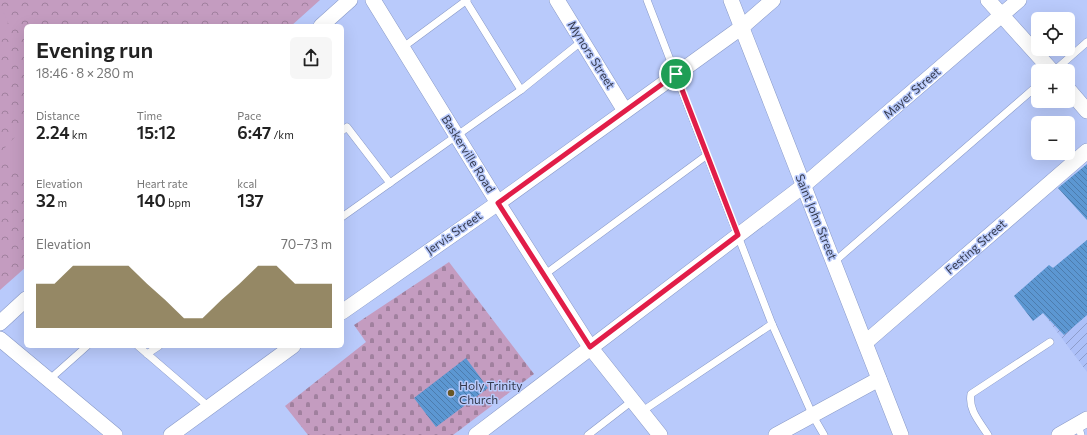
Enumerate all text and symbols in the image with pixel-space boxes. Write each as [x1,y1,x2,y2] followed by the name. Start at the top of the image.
[1031,12,1075,160] map controls
[1031,12,1075,56] button: locate
[565,18,618,91] street label: Mynors Street
[36,36,153,63] text: Evening run
[290,37,332,79] button: share
[659,57,693,91] pin
[665,63,687,85] icon: arrive
[880,64,943,121] street label: Mayer Street
[1031,64,1075,108] button: +
[36,65,134,81] text: 18:46 · 8 × 280 m
[36,109,80,122] text: Distance
[137,109,162,122] text: Time
[237,109,261,122] text: Pace
[439,112,498,195] street label: Baskerville Road
[1031,116,1075,160] button: −
[36,122,70,143] text: 2.24
[137,122,176,143] text: 15:12
[237,122,271,143] text: 6:47
[70,128,87,141] text: km
[271,128,294,141] text: /km
[792,172,841,262] street label: Saint John Street
[36,177,82,190] text: Elevation
[137,177,188,190] text: Heart rate
[237,177,257,190] text: kcal
[36,190,55,211] text: 32
[137,190,166,211] text: 140
[237,190,264,211] text: 137
[55,196,67,209] text: m
[166,196,191,209] text: bpm
[423,208,485,258] street label: Jervis Street
[942,216,1009,276] street label: Festing Street
[36,236,91,252] text: Elevation
[281,236,332,252] text: 70–73 m
[459,378,522,406] place label: Holy Trinity Church
[446,388,456,398] marker: Holy Trinity Church

